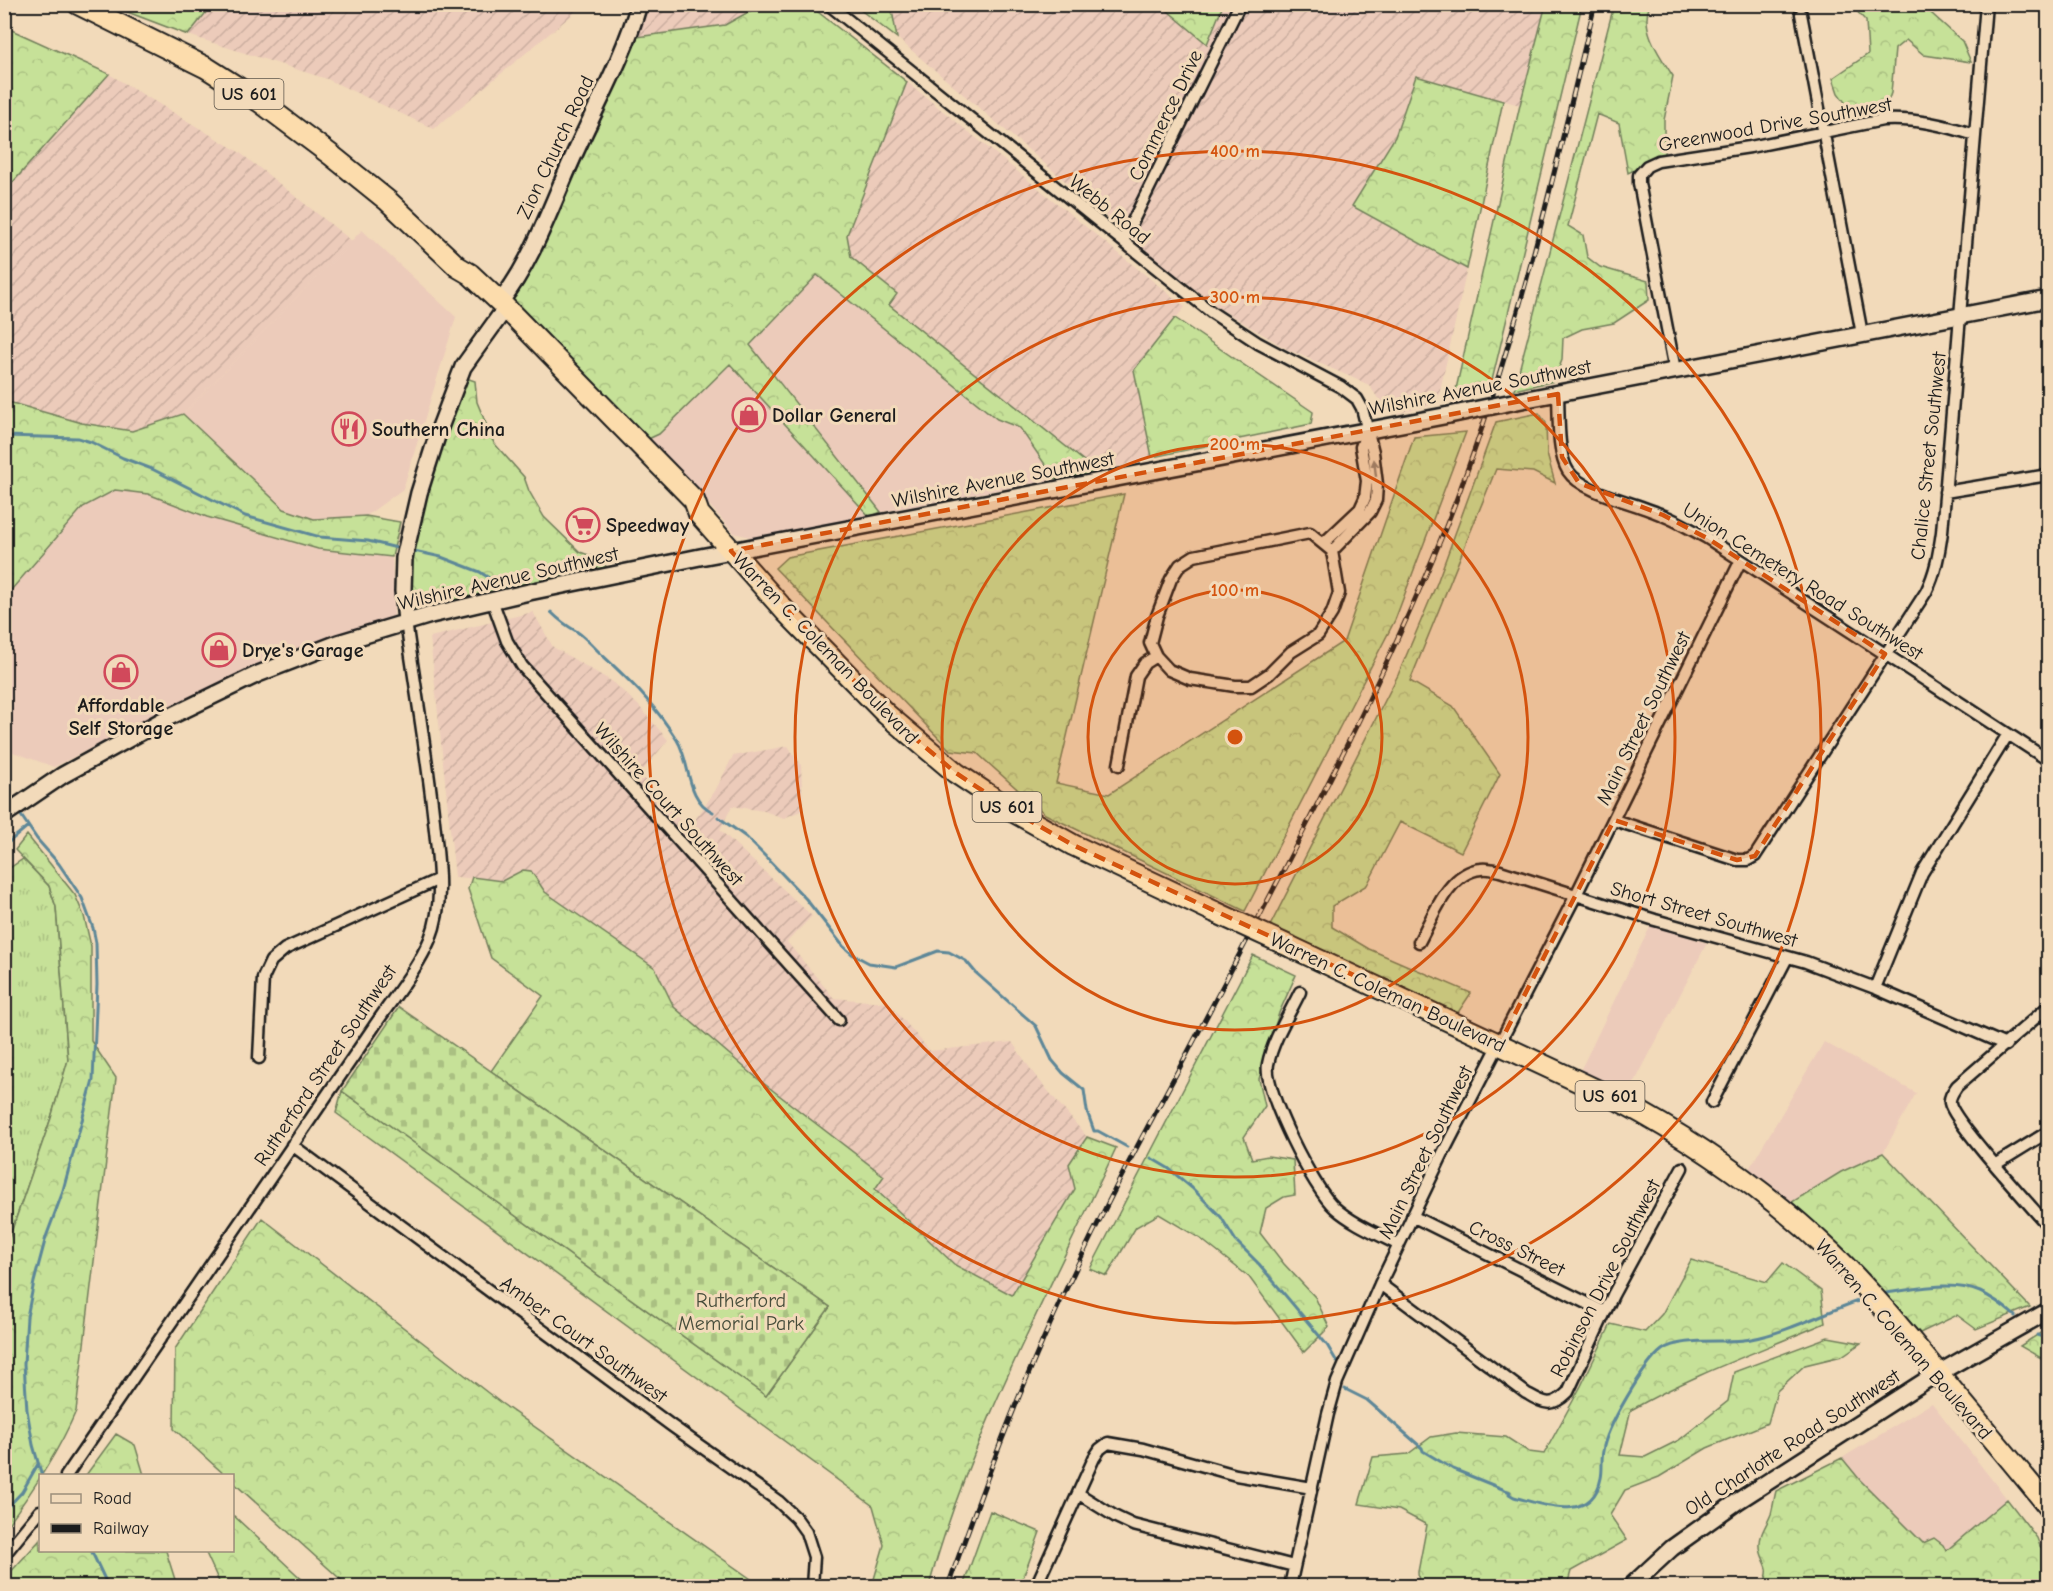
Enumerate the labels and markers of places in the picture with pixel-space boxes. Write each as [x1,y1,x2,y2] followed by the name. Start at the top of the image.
[731,397,767,433] shop icon: Dollar General
[772,404,897,427] place label: Dollar General
[331,411,367,447] restaurant icon: Southern China
[372,418,505,441] place label: Southern China
[565,507,601,543] supermarket icon: Speedway
[606,514,690,537] place label: Speedway
[201,632,237,668] shop icon: Drye's Garage
[242,639,364,662] place label: Drye's Garage
[103,654,139,690] shop icon: Affordable Self Storage
[69,694,174,740] place label: Affordable Self Storage
[1225,727,1245,747] centre of rings

